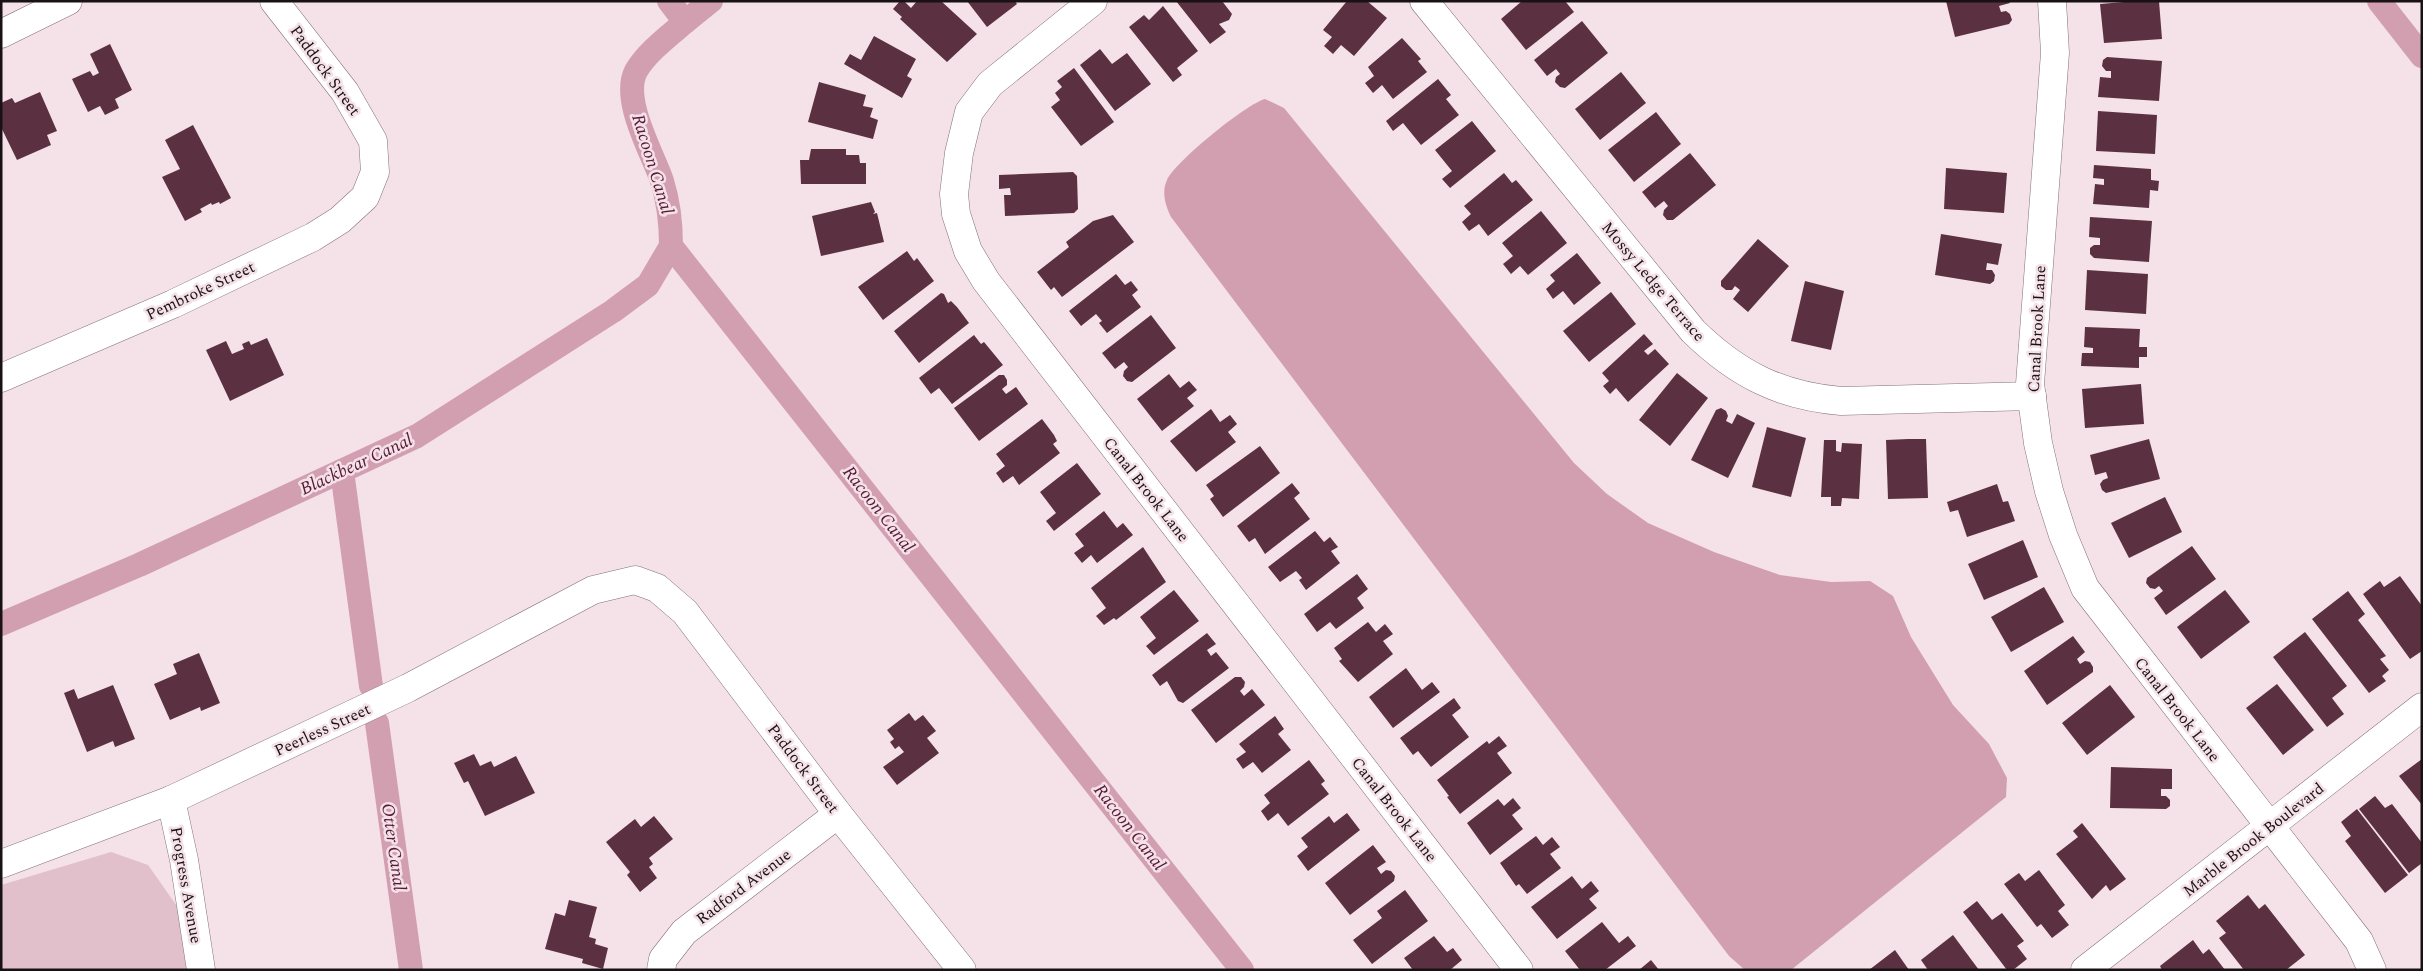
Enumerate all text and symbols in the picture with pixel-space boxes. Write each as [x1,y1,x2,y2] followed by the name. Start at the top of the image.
[284,20,367,121] street label: Paddock Street
[624,111,681,218] water label: Racoon Canal
[1596,216,1711,347] street label: Mossy Ledge Terrace
[142,255,259,327] street label: Pembroke Street
[2022,265,2052,393] street label: Canal Brook Lane
[295,426,417,502] water label: Blackbear Canal
[1098,432,1195,547] street label: Canal Brook Lane
[836,460,921,559] water label: Racoon Canal
[2129,652,2226,767] street label: Canal Brook Lane
[270,697,375,763] street label: Peerless Street
[761,719,845,819] street label: Paddock Street
[1346,752,1443,867] street label: Canal Brook Lane
[2178,777,2329,903] street label: Marble Brook Boulevard
[1087,778,1172,877] water label: Racoon Canal
[374,802,413,893] water label: Otter Canal
[164,825,208,945] street label: Progress Avenue
[691,843,796,931] street label: Radford Avenue

